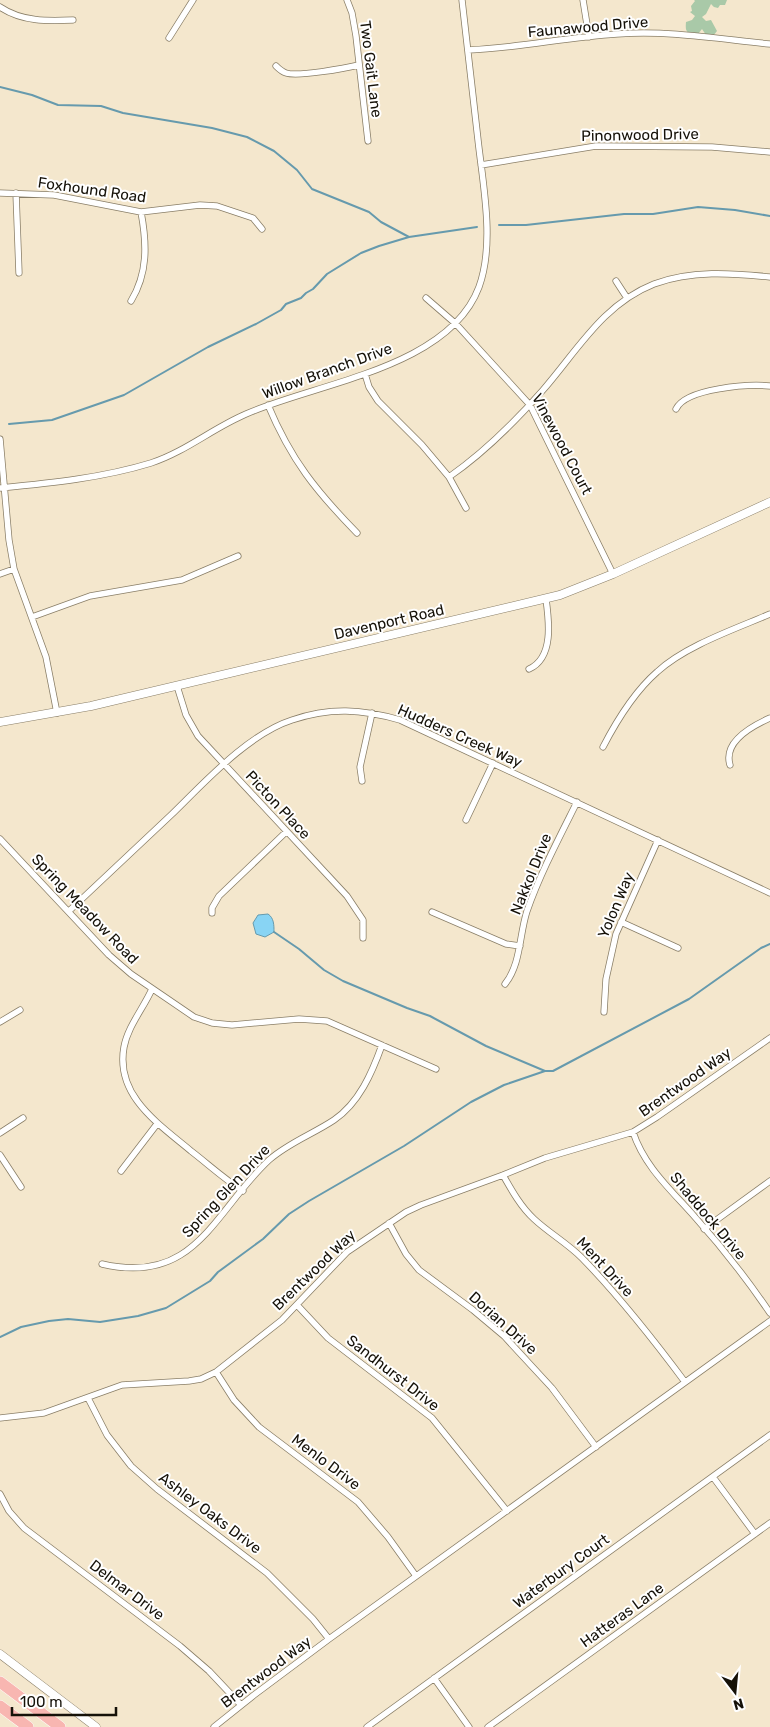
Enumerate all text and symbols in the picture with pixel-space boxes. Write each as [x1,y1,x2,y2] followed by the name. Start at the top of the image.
[527,13,649,41] street label: Faunawood Drive
[356,19,386,119] street label: Two Gait Lane
[581,125,699,145] street label: Pinonwood Drive
[37,173,147,207] street label: Foxhound Road
[260,339,394,403] street label: Willow Branch Drive
[528,391,596,498] street label: Vinewood Court
[332,601,446,643] street label: Davenport Road
[395,700,525,772] street label: Hudders Creek Way
[242,767,314,843] street label: Picton Place
[507,831,555,917] street label: Nakkol Drive
[28,850,142,968] street label: Spring Meadow Road
[594,869,638,941] street label: Yolon Way
[635,1044,735,1120] street label: Brentwood Way
[178,1141,274,1241] street label: Spring Glen Drive
[666,1169,750,1263] street label: Shaddock Drive
[269,1226,359,1314] street label: Brentwood Way
[573,1233,637,1301] street label: Ment Drive
[465,1288,541,1358] street label: Dorian Drive
[343,1331,443,1415] street label: Sandhurst Drive
[288,1430,364,1494] street label: Menlo Drive
[155,1469,265,1557] street label: Ashley Oaks Drive
[509,1530,613,1612] street label: Waterbury Court
[86,1556,168,1624] street label: Delmar Drive
[577,1579,667,1651] street label: Hatteras Lane
[217,1632,315,1712] street label: Brentwood Way
[710,1667,760,1717] north arrow
[12,1684,116,1716] scale bar
[20,1693,62,1711] text: 100 m
[731,1694,746,1714] text: N

